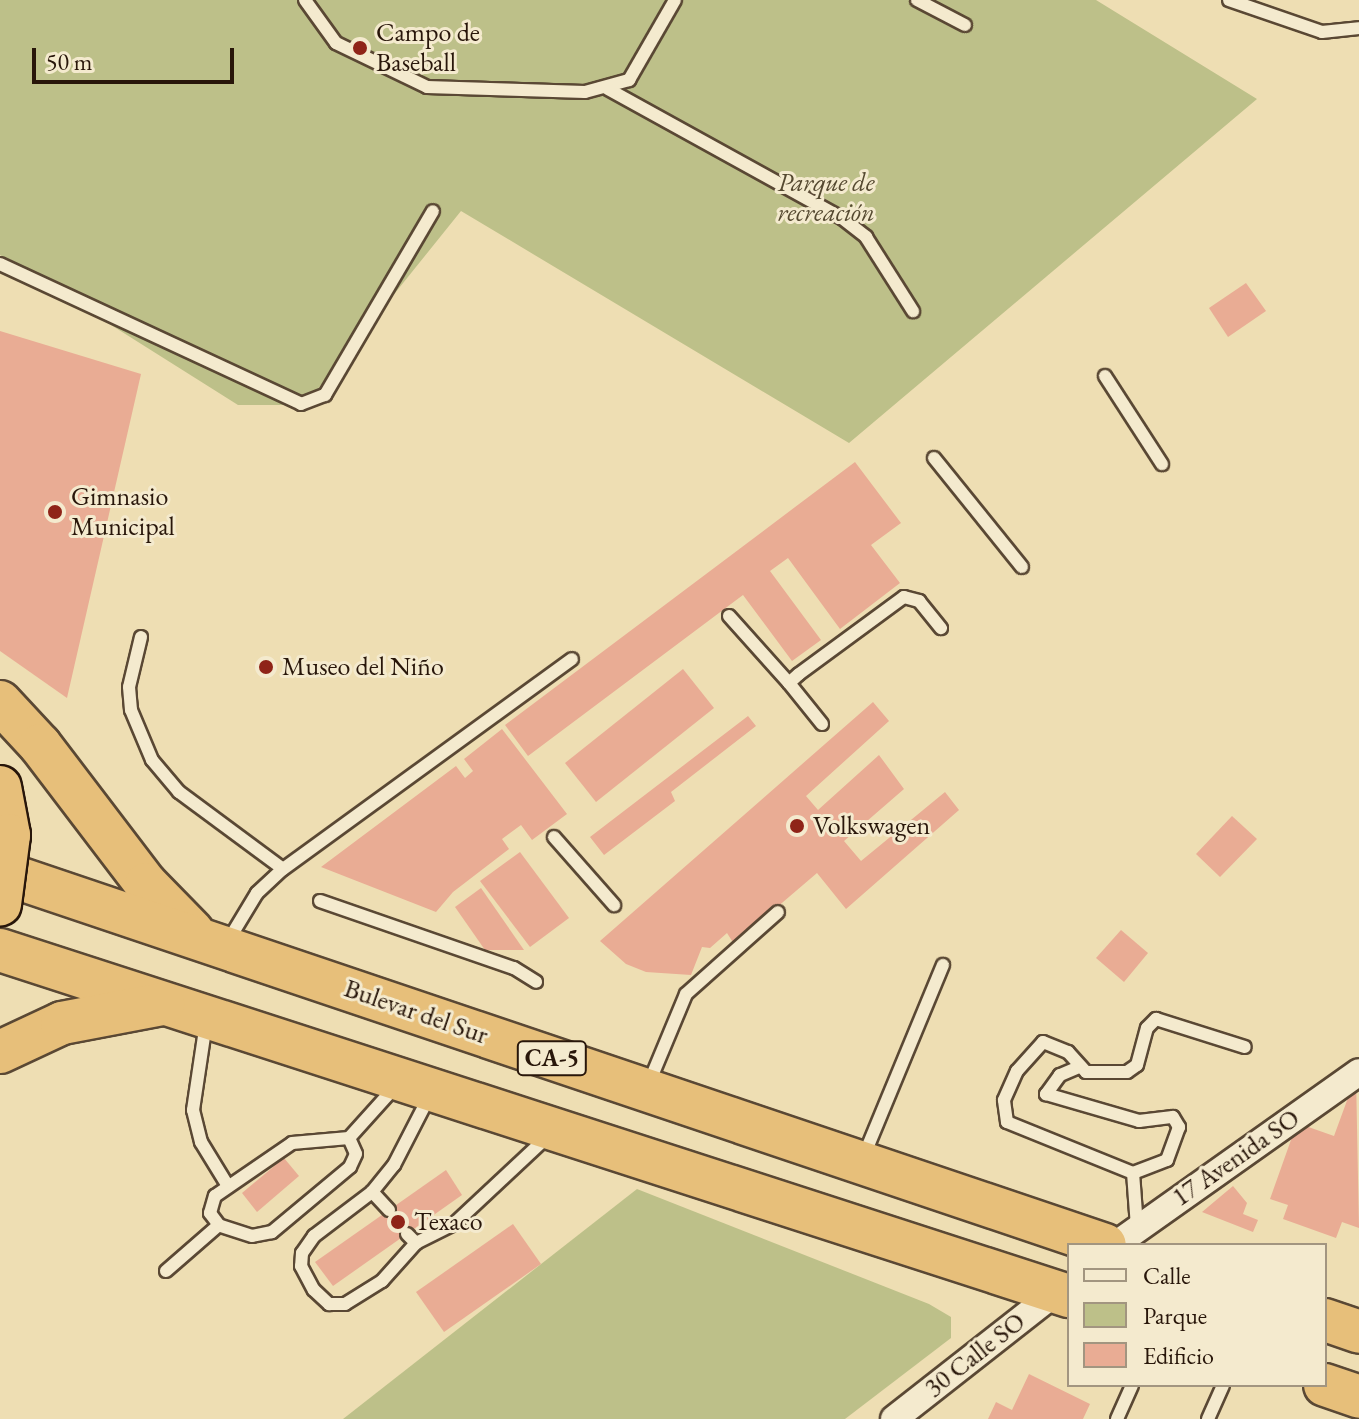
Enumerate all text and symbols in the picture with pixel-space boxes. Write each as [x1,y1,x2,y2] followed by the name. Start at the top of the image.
[376,17,480,78] place label: Campo de Baseball
[36,32,238,82] scale bar
[351,39,369,57] marker: Campo de Baseball
[46,46,93,77] text: 50 m
[777,167,875,228] park label: Parque de recreación
[71,481,175,542] place label: Gimnasio Municipal
[46,503,64,521] marker: Gimnasio Municipal
[282,651,444,683] place label: Museo del Niño
[257,658,275,676] marker: Museo del Niño
[813,810,930,842] place label: Volkswagen
[788,817,806,835] marker: Volkswagen
[340,973,492,1051] street label: Bulevar del Sur
[516,1038,588,1078] road number: CA-5
[1166,1103,1306,1213] street label: 17 Avenida SO
[414,1206,483,1238] place label: Texaco
[389,1213,407,1231] marker: Texaco
[1067,1243,1327,1387] legend
[1143,1260,1191,1291] text: Calle
[1143,1300,1207,1331] text: Parque
[919,1306,1031,1404] street label: 30 Calle SO
[1143,1340,1214,1371] text: Edificio

